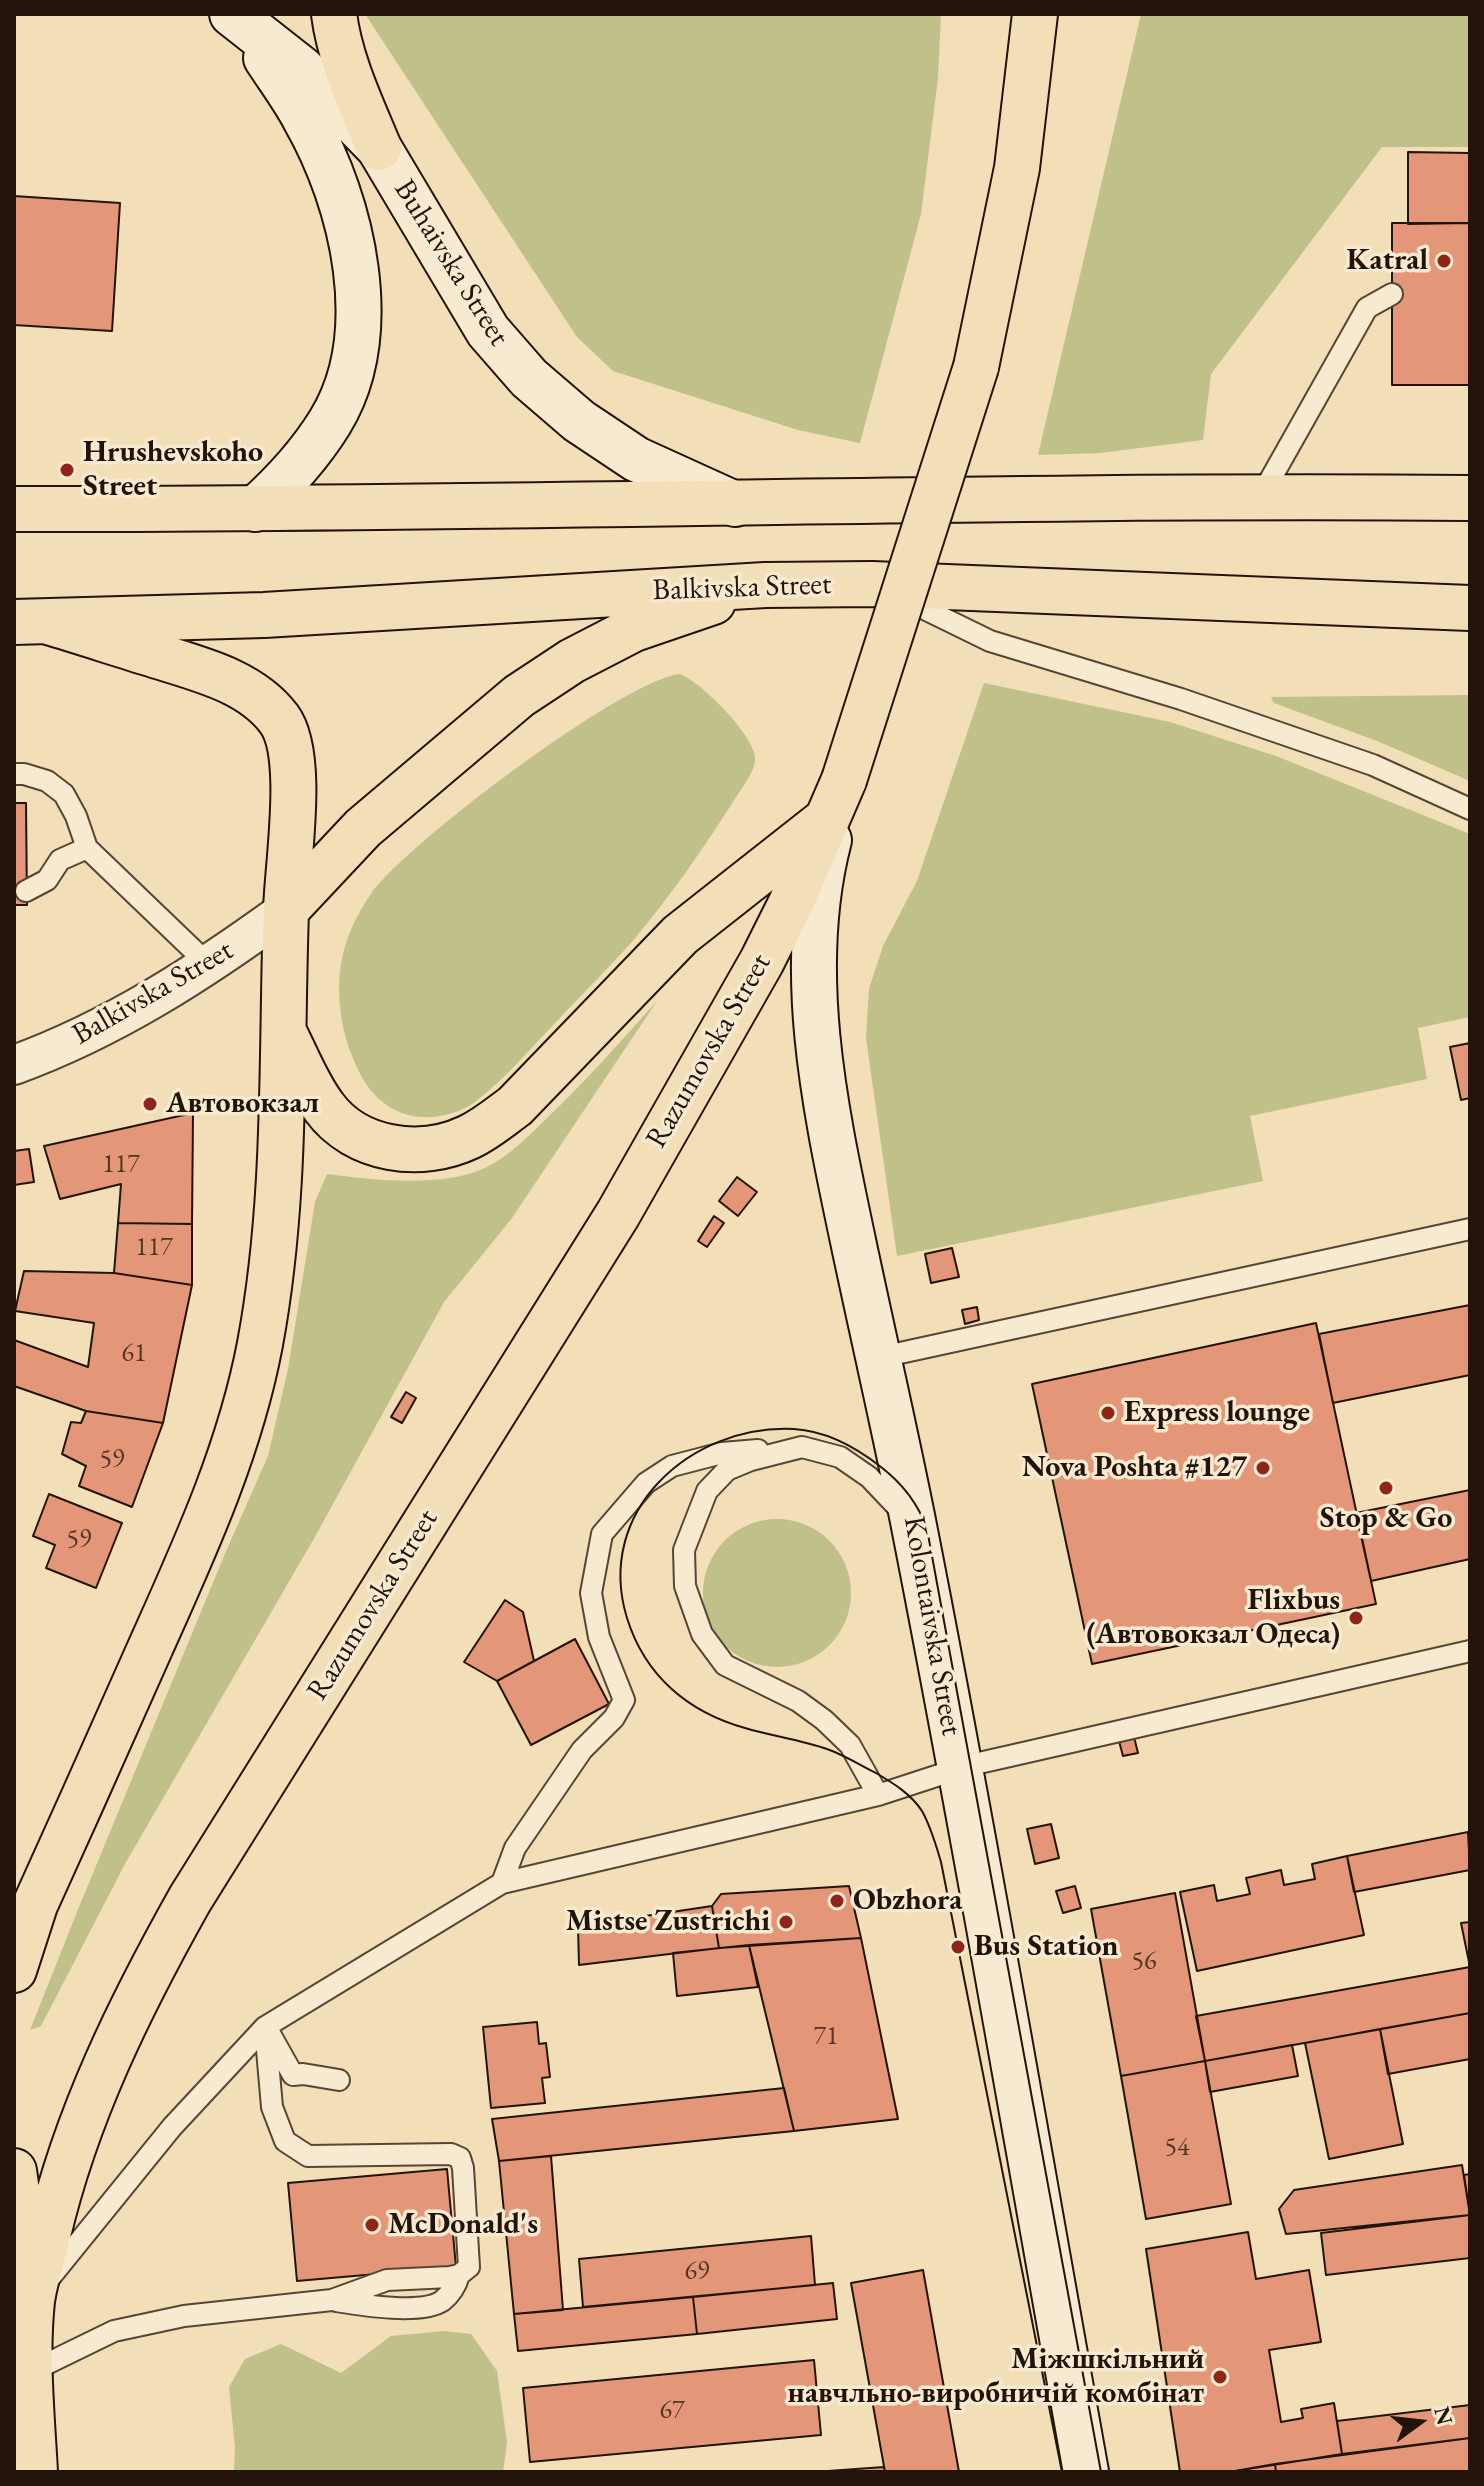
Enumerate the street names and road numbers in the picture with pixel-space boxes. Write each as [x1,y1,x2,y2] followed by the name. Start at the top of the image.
[386,173,516,353] street label: Buhaivska Street
[652,567,832,609] street label: Balkivska Street
[66,933,240,1053] street label: Balkivska Street
[639,947,779,1155] street label: Razumovska Street
[300,1503,446,1707] street label: Razumovska Street
[895,1513,969,1739] street label: Kolontaivska Street

